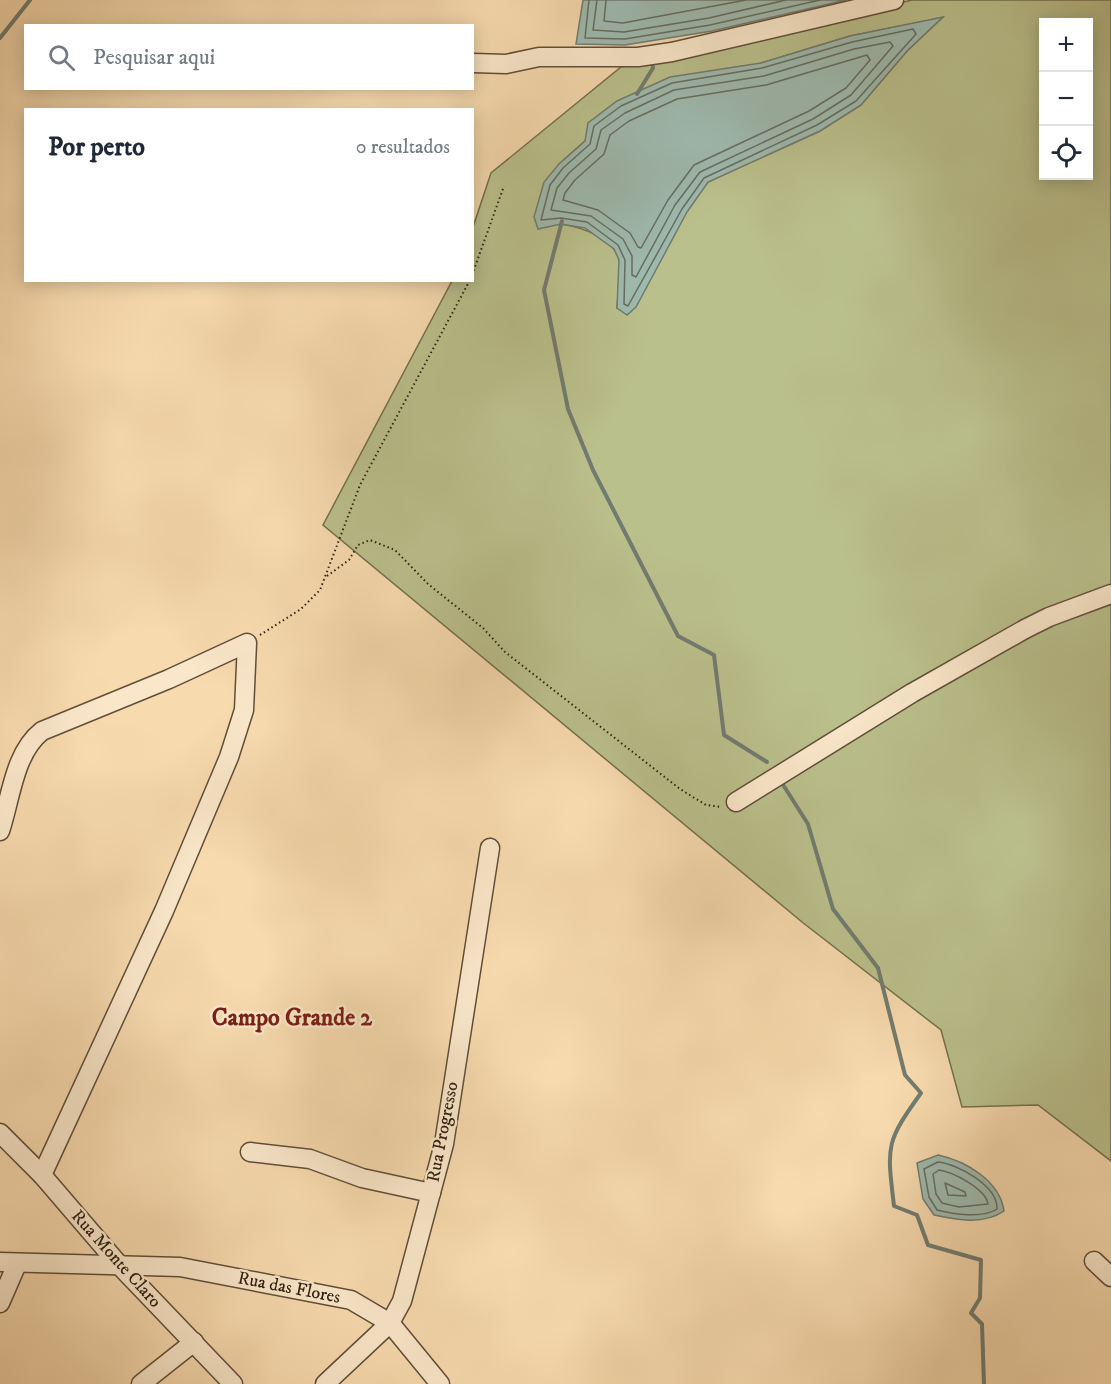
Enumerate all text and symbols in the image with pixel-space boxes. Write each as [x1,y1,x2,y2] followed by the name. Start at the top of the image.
[1039,18,1093,180] map controls
[1039,18,1093,72] button: +
[24,24,474,90] search box
[45,41,78,74] icon: search
[93,44,215,71] text: Pesquisar aqui
[1039,72,1093,126] button: −
[1039,126,1093,180] button: locate
[48,131,145,164] text: Por perto
[356,135,450,160] text: 0 resultados
[212,1003,373,1033] district label: Campo Grande 2
[422,1080,464,1184] street label: Rua Progresso
[66,1206,166,1313] street label: Rua Monte Claro
[236,1267,342,1309] street label: Rua das Flores

